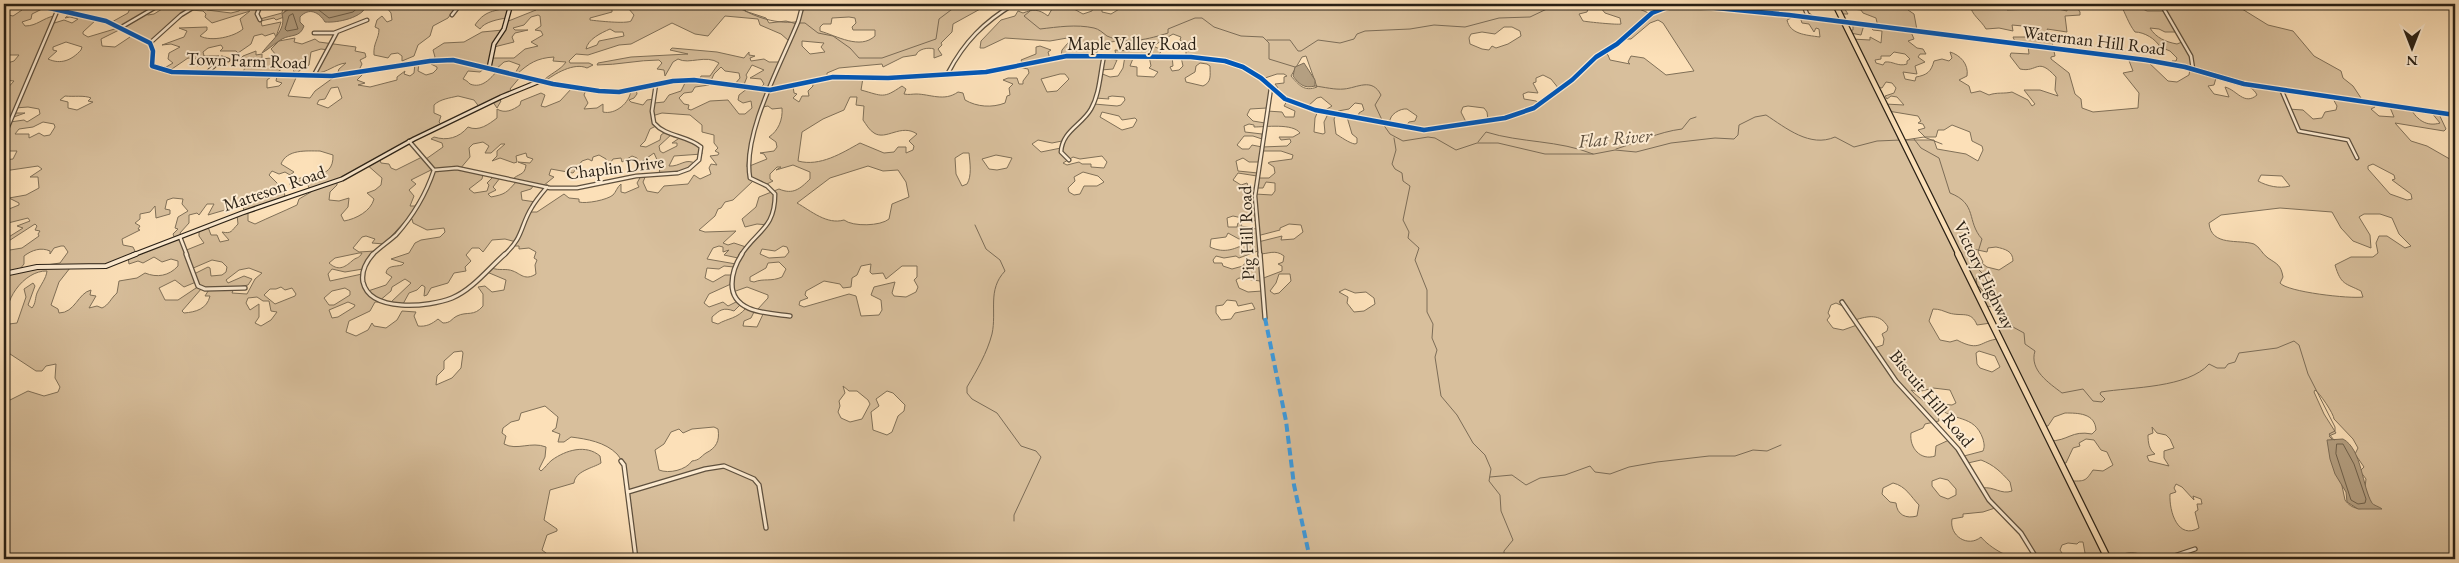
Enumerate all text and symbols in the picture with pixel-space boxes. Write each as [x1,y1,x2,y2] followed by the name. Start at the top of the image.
[2021,20,2168,60] street label: Waterman Hill Road
[2386,22,2436,72] north arrow
[1067,32,1198,55] street label: Maple Valley Road
[186,46,309,74] street label: Town Farm Road
[2406,52,2418,70] text: N
[1576,122,1654,154] water label: Flat River
[565,150,665,184] street label: Chaplin Drive
[220,159,329,216] street label: Matteson Road
[1233,184,1259,281] street label: Pig Hill Road
[1949,217,2021,333] street label: Victory Highway
[1885,345,1980,452] street label: Biscuit Hill Road

